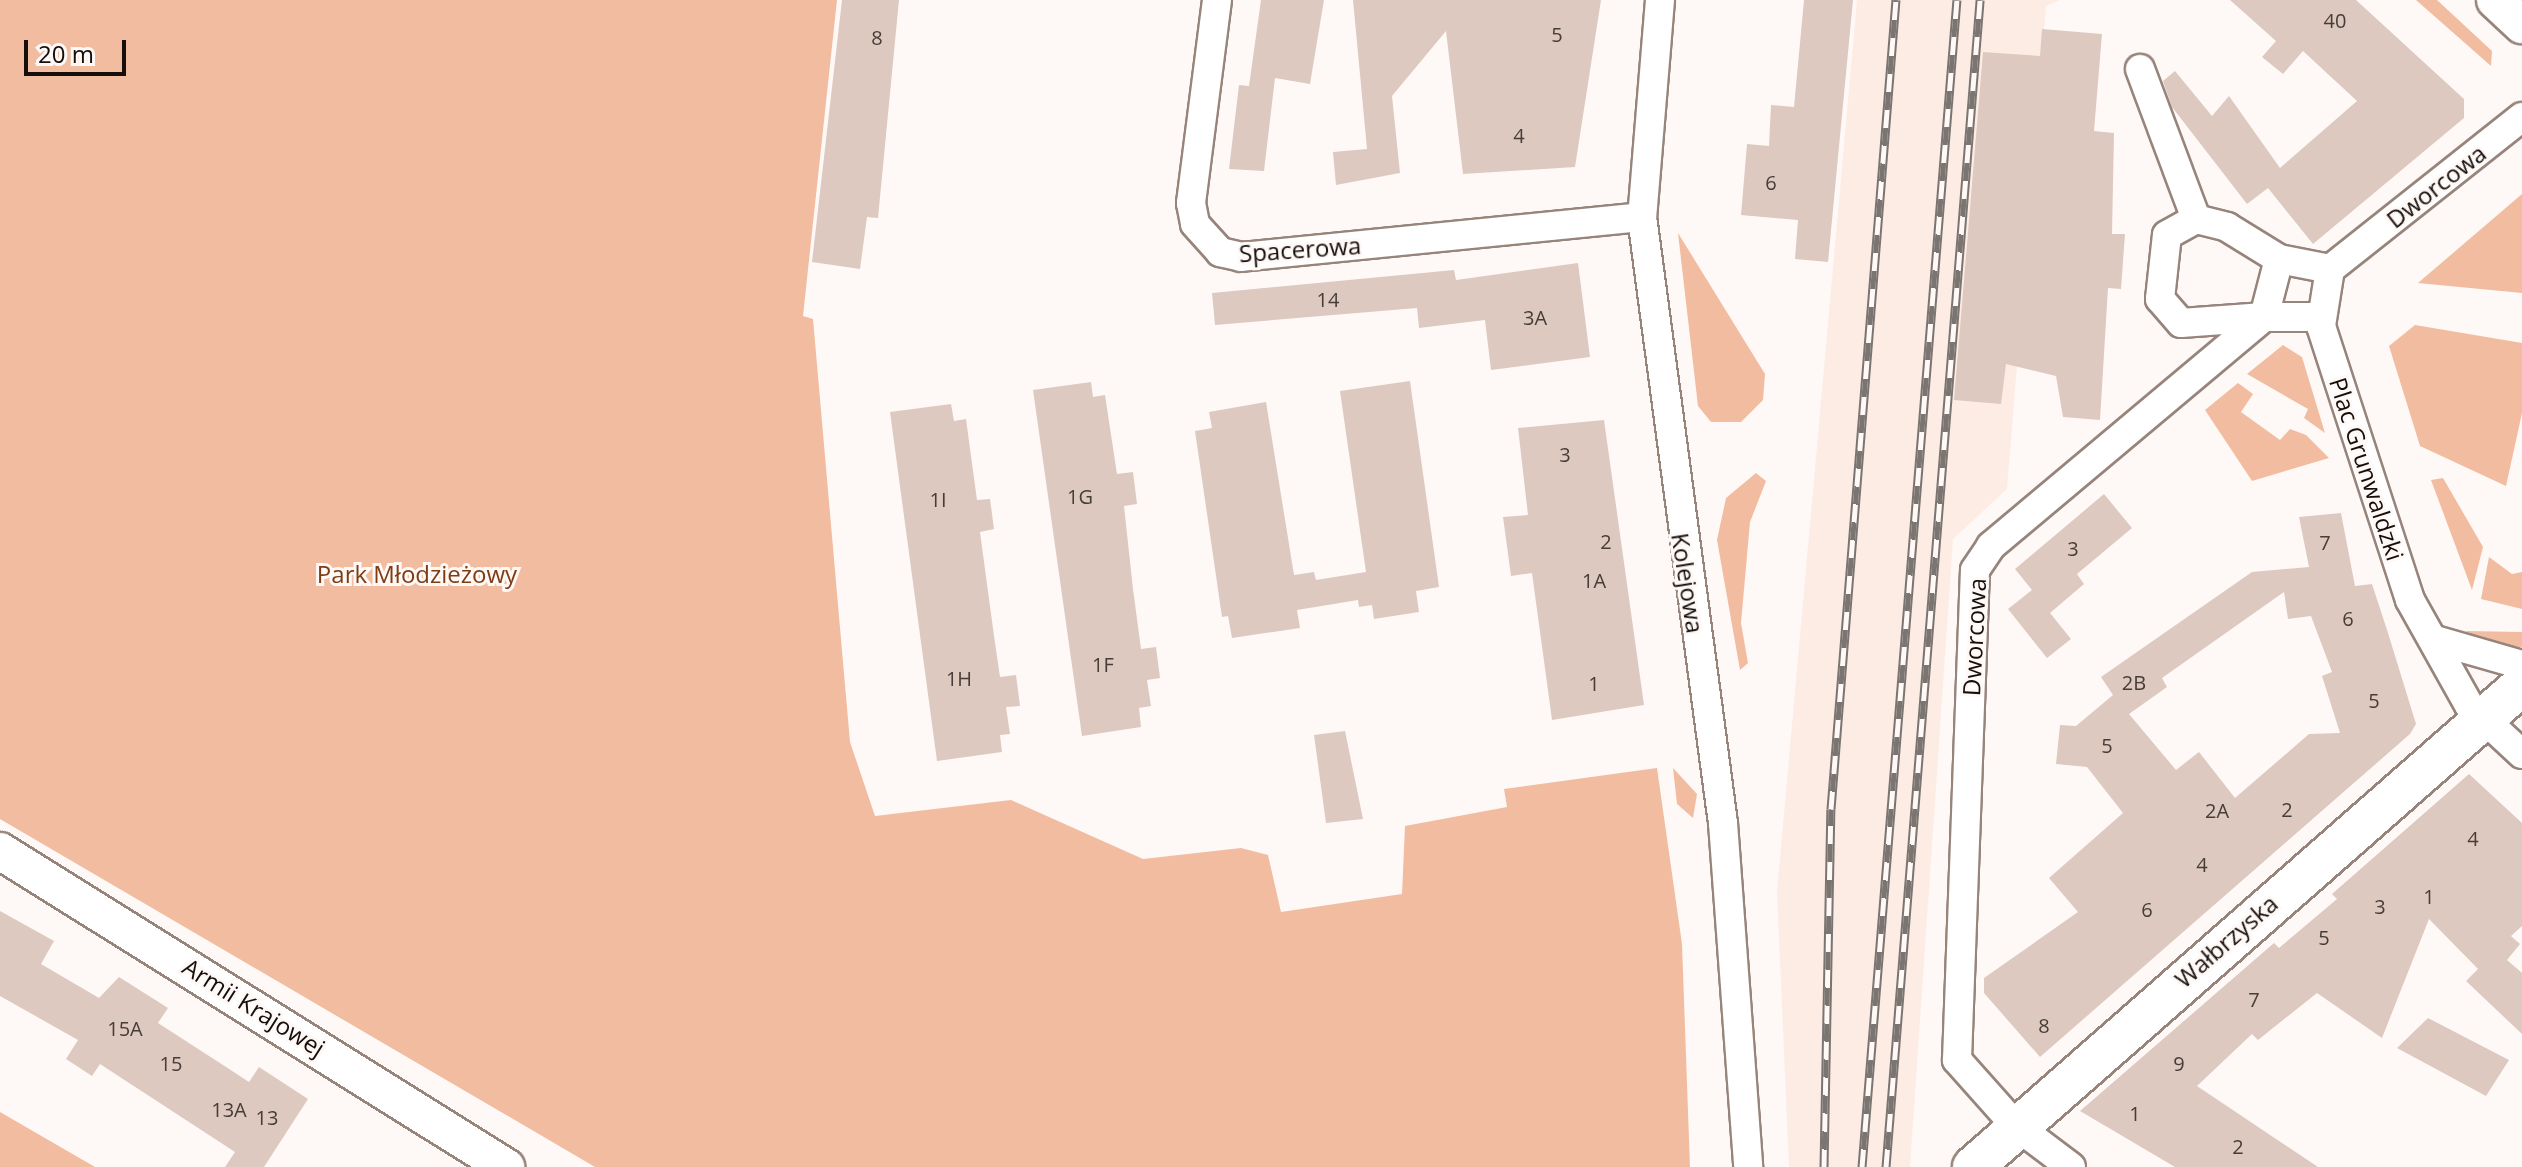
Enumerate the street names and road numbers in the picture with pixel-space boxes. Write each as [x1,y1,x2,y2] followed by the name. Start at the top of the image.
[2381,138,2491,234] street label: Dworcowa
[1238,230,1362,268] street label: Spacerowa
[2324,374,2410,564] street label: Plac Grunwaldzki
[1666,531,1710,635] street label: Kolejowa
[1957,577,1991,697] street label: Dworcowa
[2169,889,2283,993] street label: Wałbrzyska
[178,952,330,1062] street label: Armii Krajowej

